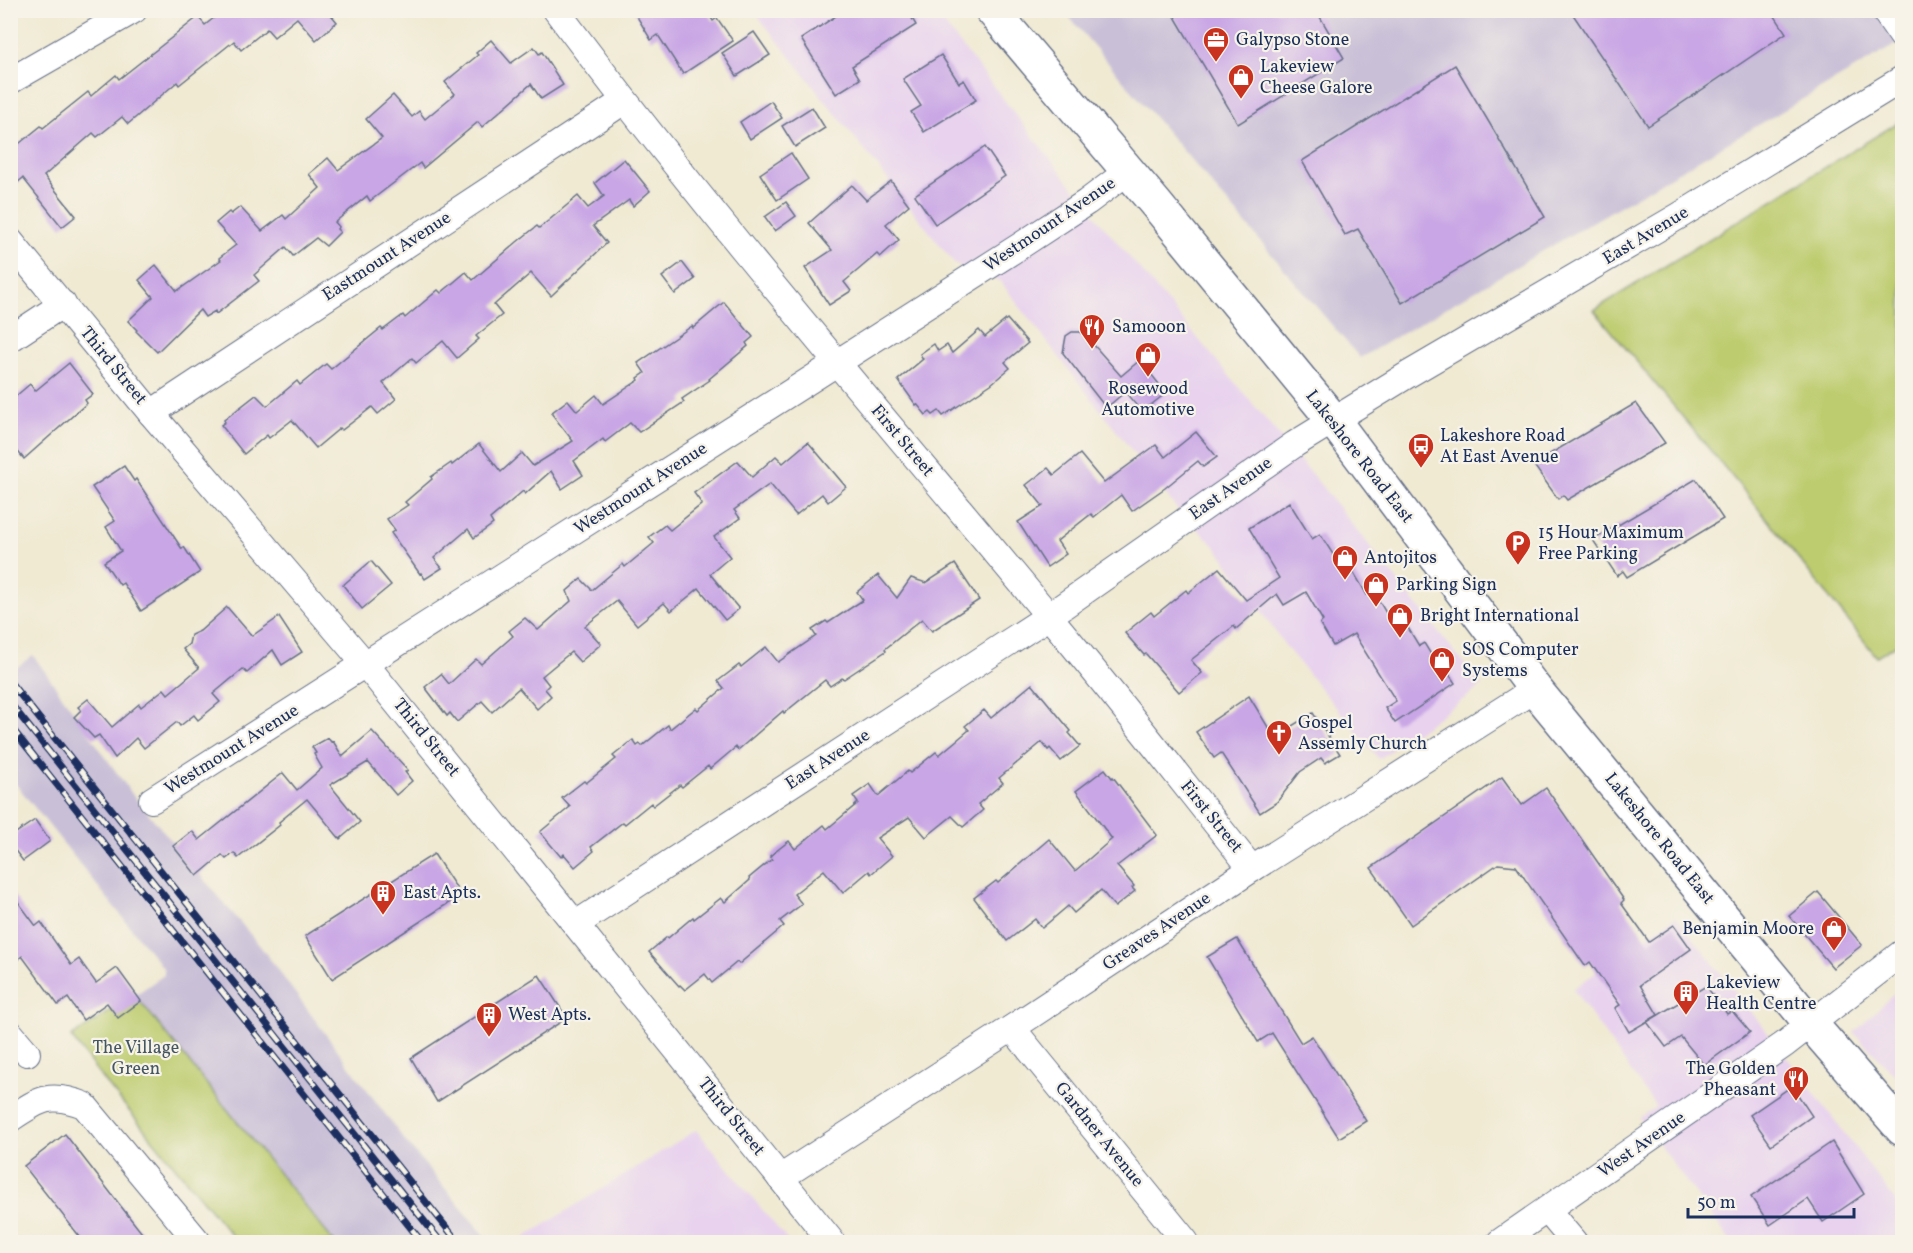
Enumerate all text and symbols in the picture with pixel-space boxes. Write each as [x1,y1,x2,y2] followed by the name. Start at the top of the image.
[1201,25,1231,63] office icon: Galypso Stone
[1236,28,1349,53] place label: Galypso Stone
[1260,55,1373,101] place label: Lakeview Cheese Galore
[1226,62,1256,100] shop icon: Lakeview Cheese Galore
[979,171,1121,279] street label: Westmount Avenue
[1598,200,1694,272] street label: East Avenue
[318,206,456,308] street label: Eastmount Avenue
[1077,312,1107,350] restaurant icon: Samooon
[1112,315,1187,340] place label: Samooon
[73,321,153,411] street label: Third Street
[1133,340,1163,378] shop icon: Rosewood Automotive
[1101,377,1195,423] place label: Rosewood Automotive
[1299,385,1419,529] street label: Lakeshore Road East
[864,400,940,482] street label: First Street
[1440,424,1565,470] place label: Lakeshore Road At East Avenue
[1406,431,1436,469] bus stop icon: Lakeshore Road At East Avenue
[569,436,713,542] street label: Westmount Avenue
[1184,451,1278,527] street label: East Avenue
[1538,521,1684,567] place label: 15 Hour Maximum Free Parking
[1503,528,1533,566] parking icon: 15 Hour Maximum Free Parking
[1330,543,1360,581] shop icon: Antojitos
[1364,546,1437,571] place label: Antojitos
[1361,570,1391,608] shop icon: Parking Sign
[1396,573,1497,598] place label: Parking Sign
[1385,601,1415,639] shop icon: Bright International
[1420,604,1579,629] place label: Bright International
[1462,638,1579,684] place label: SOS Computer Systems
[1427,645,1457,683] shop icon: SOS Computer Systems
[386,693,466,783] street label: Third Street
[160,698,304,802] street label: Westmount Avenue
[1298,711,1427,757] place label: Gospel Assemly Church
[1264,718,1294,756] church icon: Gospel Assemly Church
[781,723,875,797] street label: East Avenue
[1598,768,1720,910] street label: Lakeshore Road East
[1174,775,1248,859] street label: First Street
[368,878,398,916] building icon: East Apts.
[403,881,481,906] place label: East Apts.
[1098,886,1216,978] street label: Greaves Avenue
[1819,914,1849,952] shop icon: Benjamin Moore
[1682,917,1814,942] place label: Benjamin Moore
[1706,971,1817,1017] place label: Lakeview Health Centre
[1671,978,1701,1016] building icon: Lakeview Health Centre
[474,1000,504,1038] building icon: West Apts.
[508,1003,591,1028] place label: West Apts.
[93,1036,179,1082] park label: The Village Green
[1686,1057,1776,1103] place label: The Golden Pheasant
[1781,1064,1811,1102] restaurant icon: The Golden Pheasant
[691,1072,771,1162] street label: Third Street
[1049,1077,1149,1193] street label: Gardner Avenue
[1593,1106,1691,1184] street label: West Avenue
[1688,1181,1854,1219] scale bar
[1697,1191,1736,1216] text: 50 m

